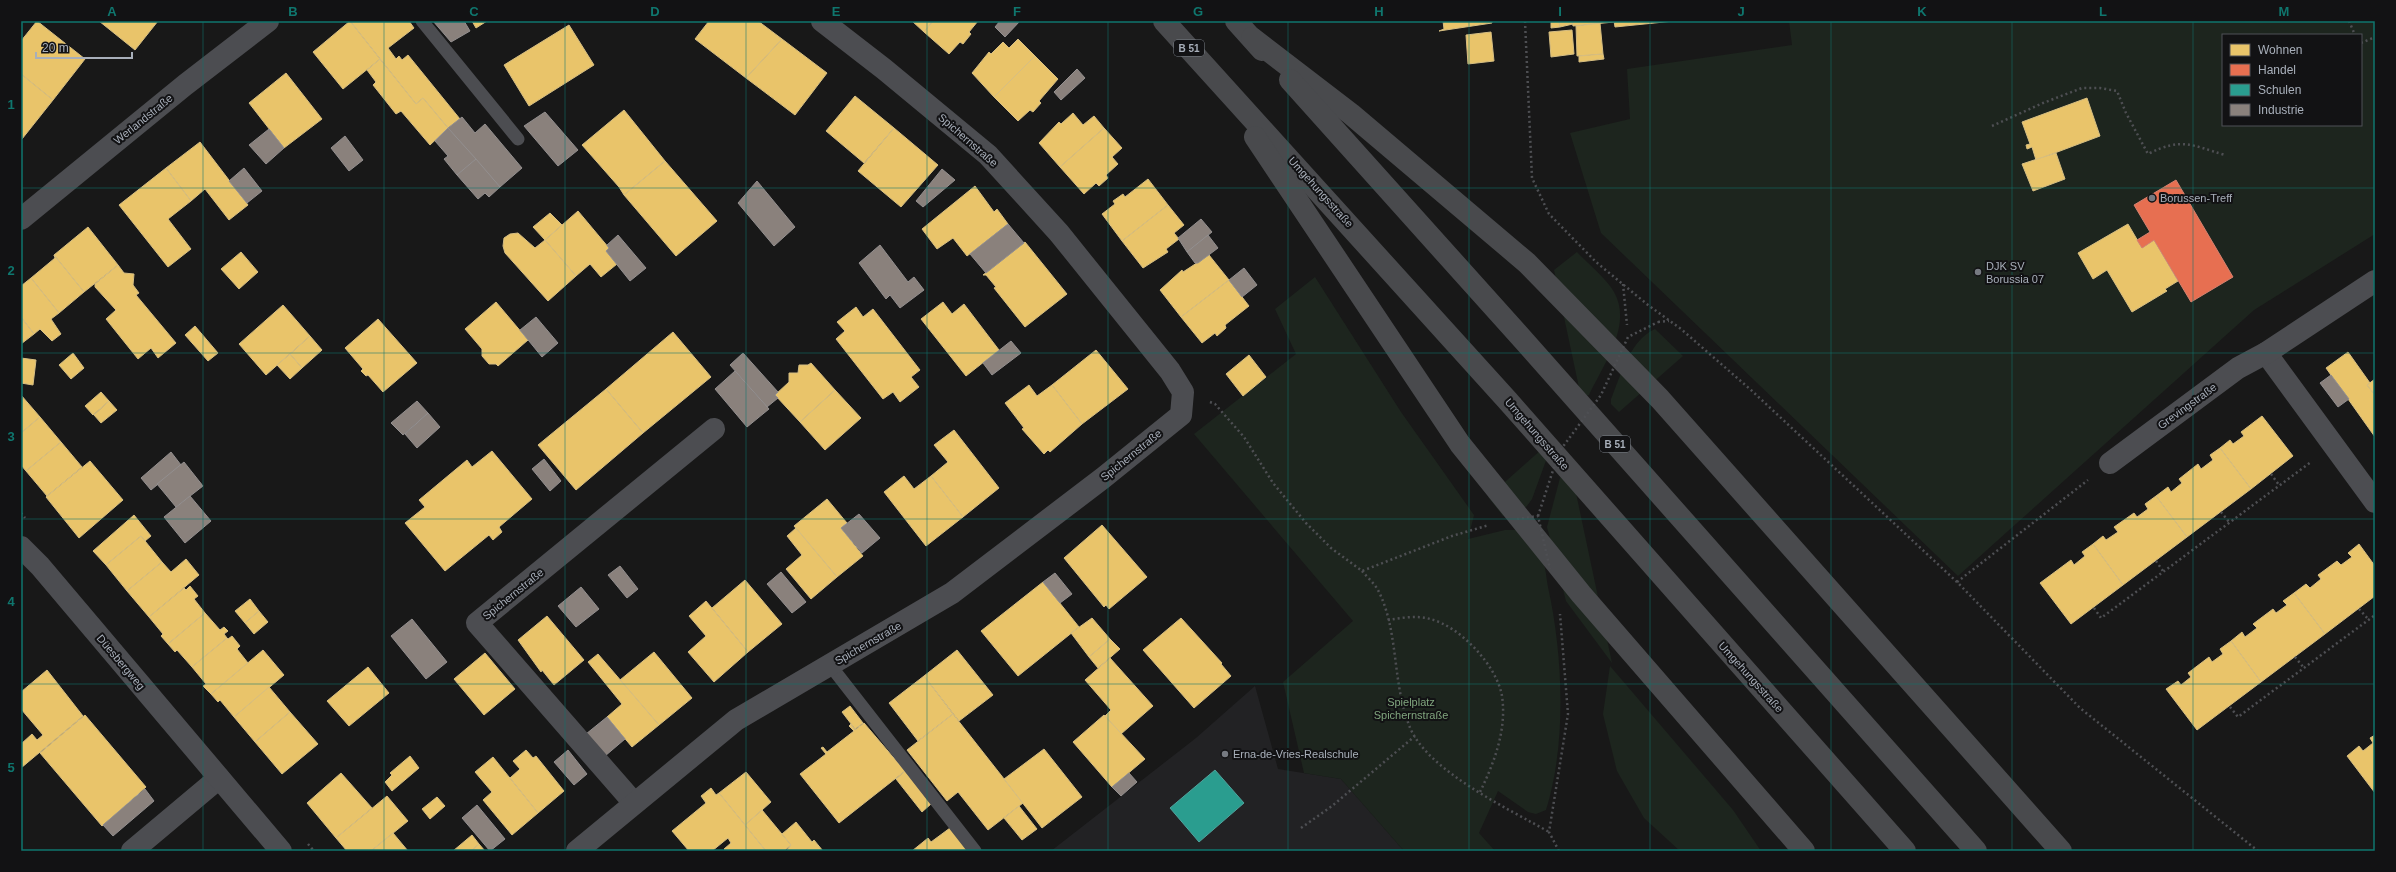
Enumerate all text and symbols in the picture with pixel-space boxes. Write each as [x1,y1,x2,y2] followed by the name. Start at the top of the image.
[107,4,117,19] text: A
[288,4,298,19] text: B
[469,4,479,19] text: C
[650,4,660,19] text: D
[832,4,841,19] text: E
[1013,4,1021,19] text: F
[1193,4,1203,19] text: G
[1374,4,1384,19] text: H
[1558,4,1562,19] text: I
[1737,4,1745,19] text: J
[1917,4,1927,19] text: K
[2099,4,2107,19] text: L
[2279,4,2289,19] text: M
[36,34,132,60] scale bar
[2222,34,2362,126] legend
[1174,40,1204,56] road number: B 51
[42,41,69,55] text: 20 m
[2258,43,2302,57] text: Wohnen
[2258,63,2296,77] text: Handel
[2258,83,2301,97] text: Schulen
[111,92,175,146] street label: Werlandstraße
[7,97,15,112] text: 1
[2258,103,2304,117] text: Industrie
[936,111,1000,169] street label: Spichernstraße
[1286,154,1356,230] street label: Umgehungsstraße
[2160,192,2233,204] place label: Borussen-Treff
[2147,193,2157,203] marker: Borussen-Treff
[1986,260,2044,285] place label: DJK SV Borussia 07
[7,263,15,278] text: 2
[1973,267,1983,277] marker: DJK SV Borussia 07
[2155,381,2219,431] street label: Grevingstraße
[1503,396,1571,472] street label: Umgehungsstraße
[1098,427,1164,483] street label: Spichernstraße
[7,429,15,444] text: 3
[1600,436,1630,452] road number: B 51
[480,566,546,622] street label: Spichernstraße
[7,594,15,609] text: 4
[833,619,903,667] street label: Spichernstraße
[95,632,147,692] street label: Düesbergweg
[1716,639,1786,715] street label: Umgehungsstraße
[1374,696,1448,721] park label: Spielplatz Spichernstraße
[1233,748,1359,760] place label: Erna-de-Vries-Realschule
[1220,749,1230,759] marker: Erna-de-Vries-Realschule
[7,760,15,775] text: 5

